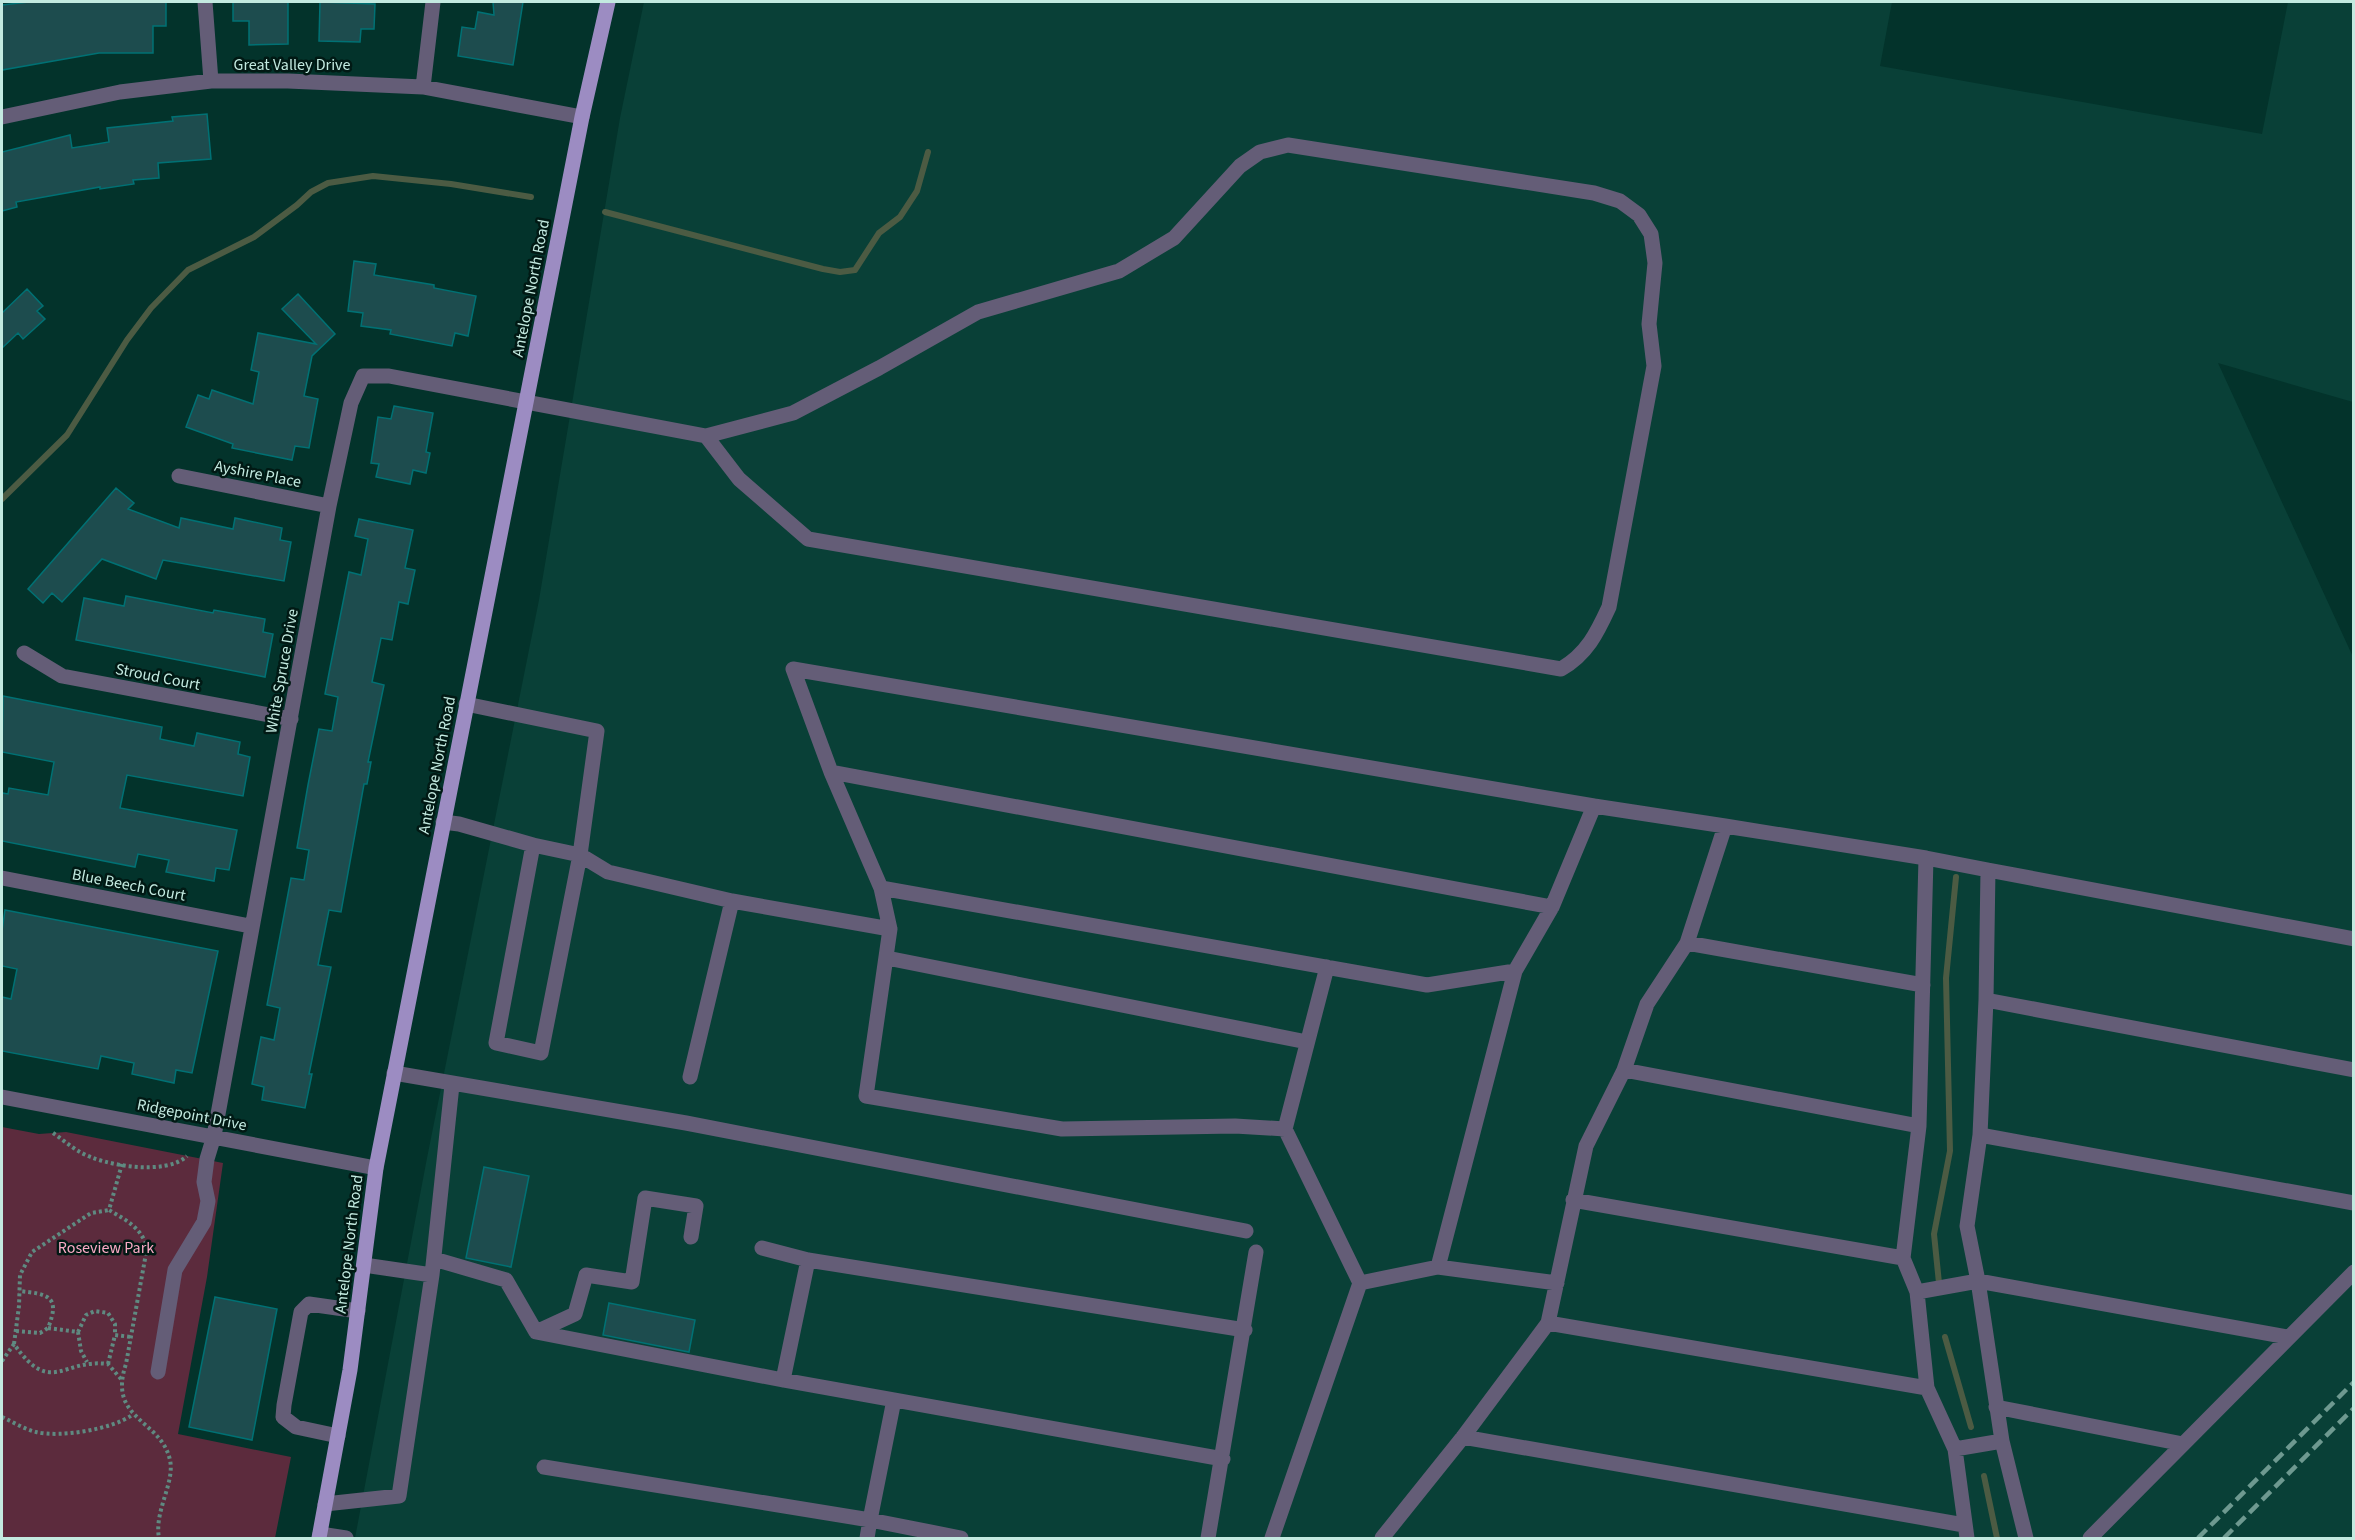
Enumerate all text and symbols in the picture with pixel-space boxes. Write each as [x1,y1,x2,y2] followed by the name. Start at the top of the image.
[234,54,351,76] street label: Great Valley Drive
[507,218,555,359] street label: Antelope North Road
[213,455,303,493] street label: Ayshire Place
[260,607,304,735] street label: White Spruce Drive
[114,658,203,696] street label: Stroud Court
[413,695,461,836] street label: Antelope North Road
[70,863,188,907] street label: Blue Beech Court
[135,1094,249,1136] street label: Ridgepoint Drive
[330,1174,368,1315] street label: Antelope North Road
[58,1237,154,1259] park label: Roseview Park

